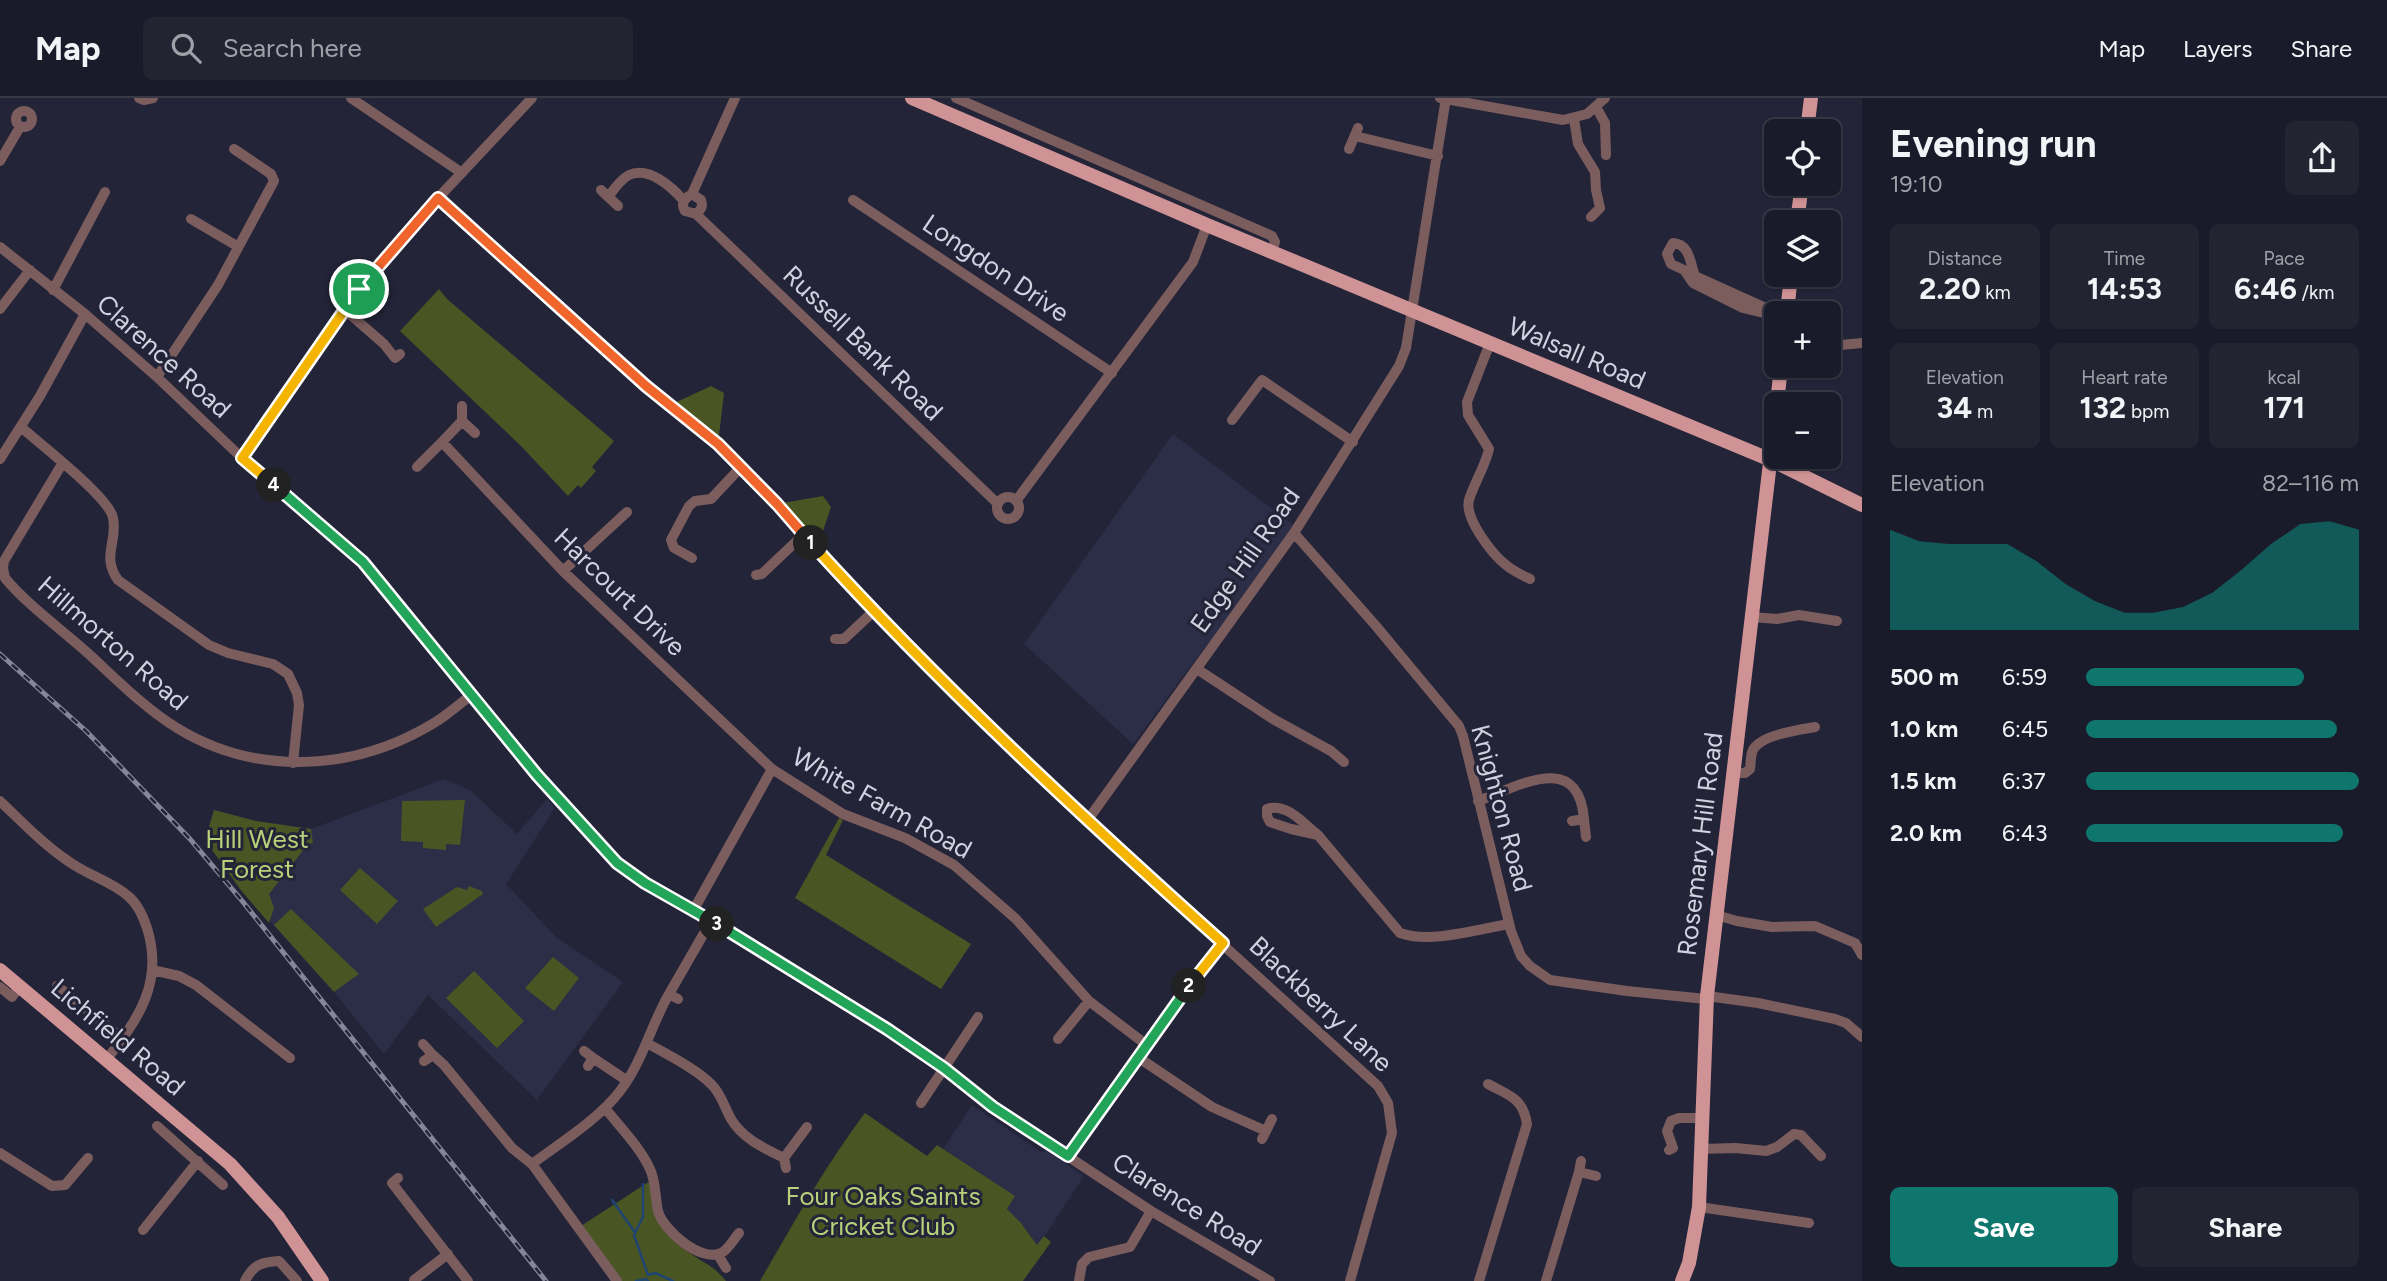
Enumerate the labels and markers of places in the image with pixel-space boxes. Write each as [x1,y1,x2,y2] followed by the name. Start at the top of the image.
[329,259,389,319] pin
[256,468,292,502] pin: 4
[794,526,828,560] pin: 1
[700,906,734,942] pin: 3
[1172,968,1206,1004] pin: 2

